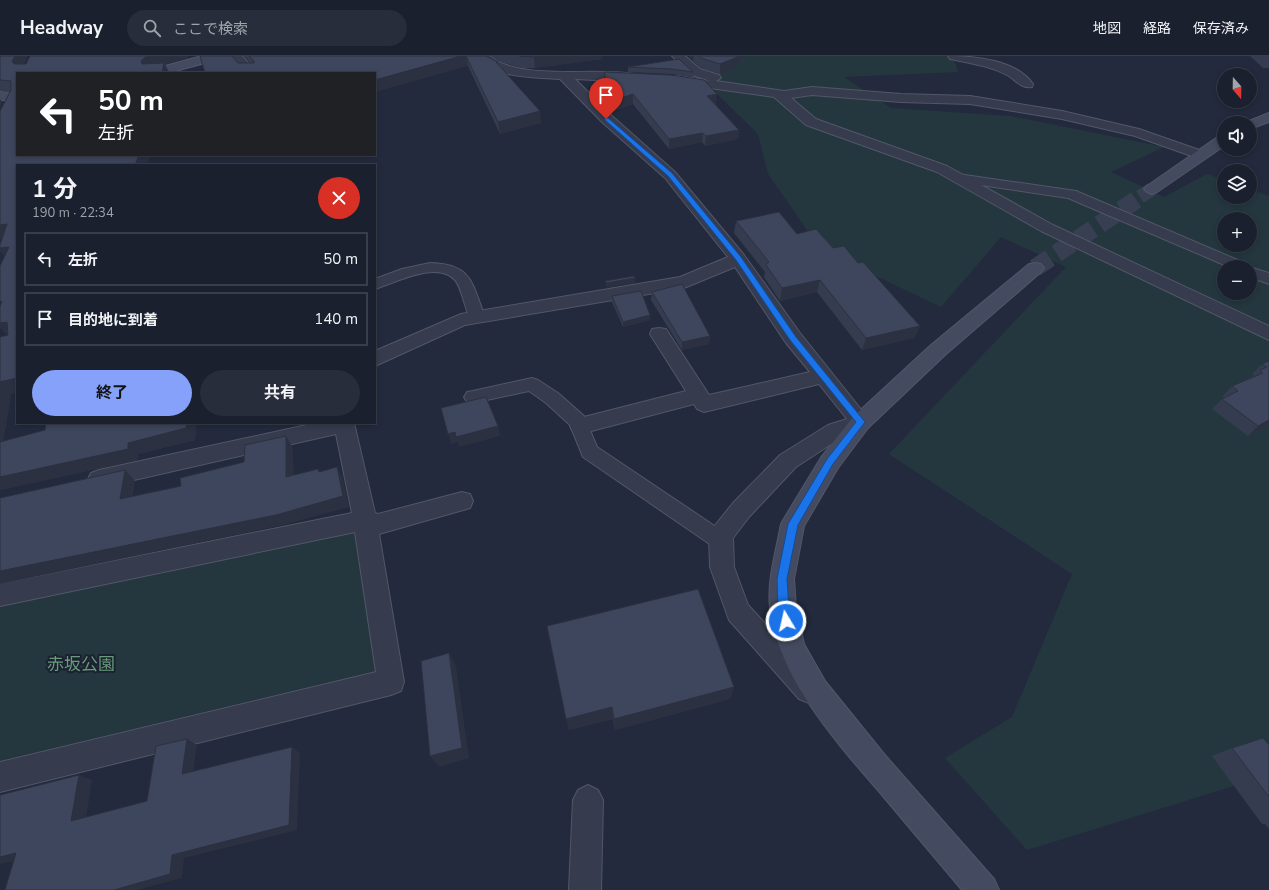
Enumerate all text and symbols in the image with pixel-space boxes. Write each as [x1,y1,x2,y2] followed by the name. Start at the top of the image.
[127,10,407,46] search box
[20,15,103,41] text: Headway
[141,17,163,39] icon: search
[173,19,248,39] text: ここで検索
[1093,19,1121,38] text: 地図
[1143,19,1171,38] text: 経路
[1193,19,1249,38] text: 保存済み
[1217,68,1257,108] north arrow
[1217,68,1257,300] map controls
[589,78,623,119] pin
[98,82,164,120] text: 50 m
[595,84,617,106] icon: arrive
[32,88,84,140] icon: left
[1217,116,1257,156] button: sound
[98,121,134,145] text: 左折
[1217,164,1257,204] button: layers
[32,173,77,205] text: 1 分
[318,177,360,219] button: close
[32,204,114,222] text: 190 m · 22:34
[1217,212,1257,252] button: +
[34,248,56,270] icon: left
[323,249,358,269] text: 50 m
[68,250,98,270] text: 左折
[1217,260,1257,300] button: −
[34,308,56,330] icon: arrive
[314,309,358,329] text: 140 m
[68,310,158,330] text: 目的地に到着
[32,370,192,416] button: 終了
[200,370,360,416] button: 共有
[765,600,807,642] position arrow
[47,653,115,676] park label: 赤坂公園

